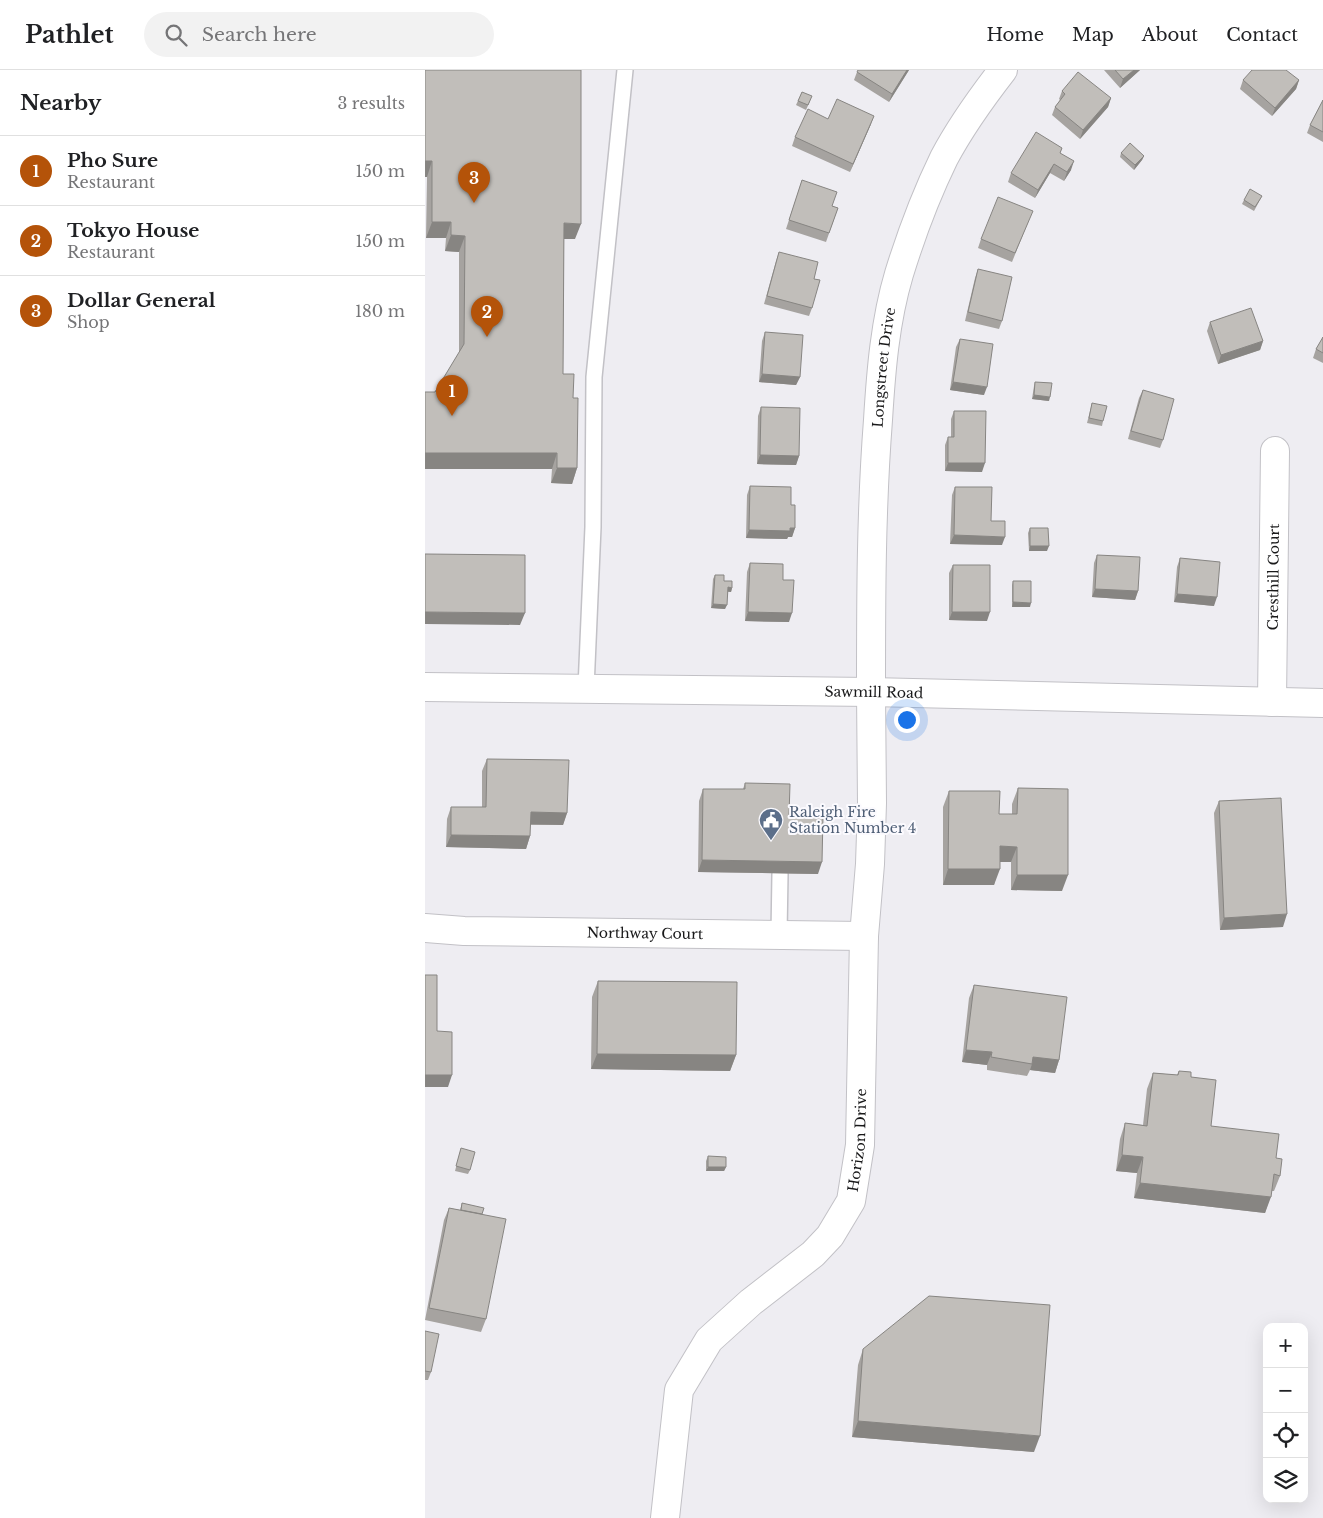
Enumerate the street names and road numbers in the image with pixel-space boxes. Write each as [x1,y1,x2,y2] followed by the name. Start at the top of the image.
[868,306,900,428] street label: Longstreet Drive
[1264,523,1283,631] street label: Cresthill Court
[825,682,924,702] street label: Sawmill Road
[587,924,704,943] street label: Northway Court
[844,1088,870,1193] street label: Horizon Drive

